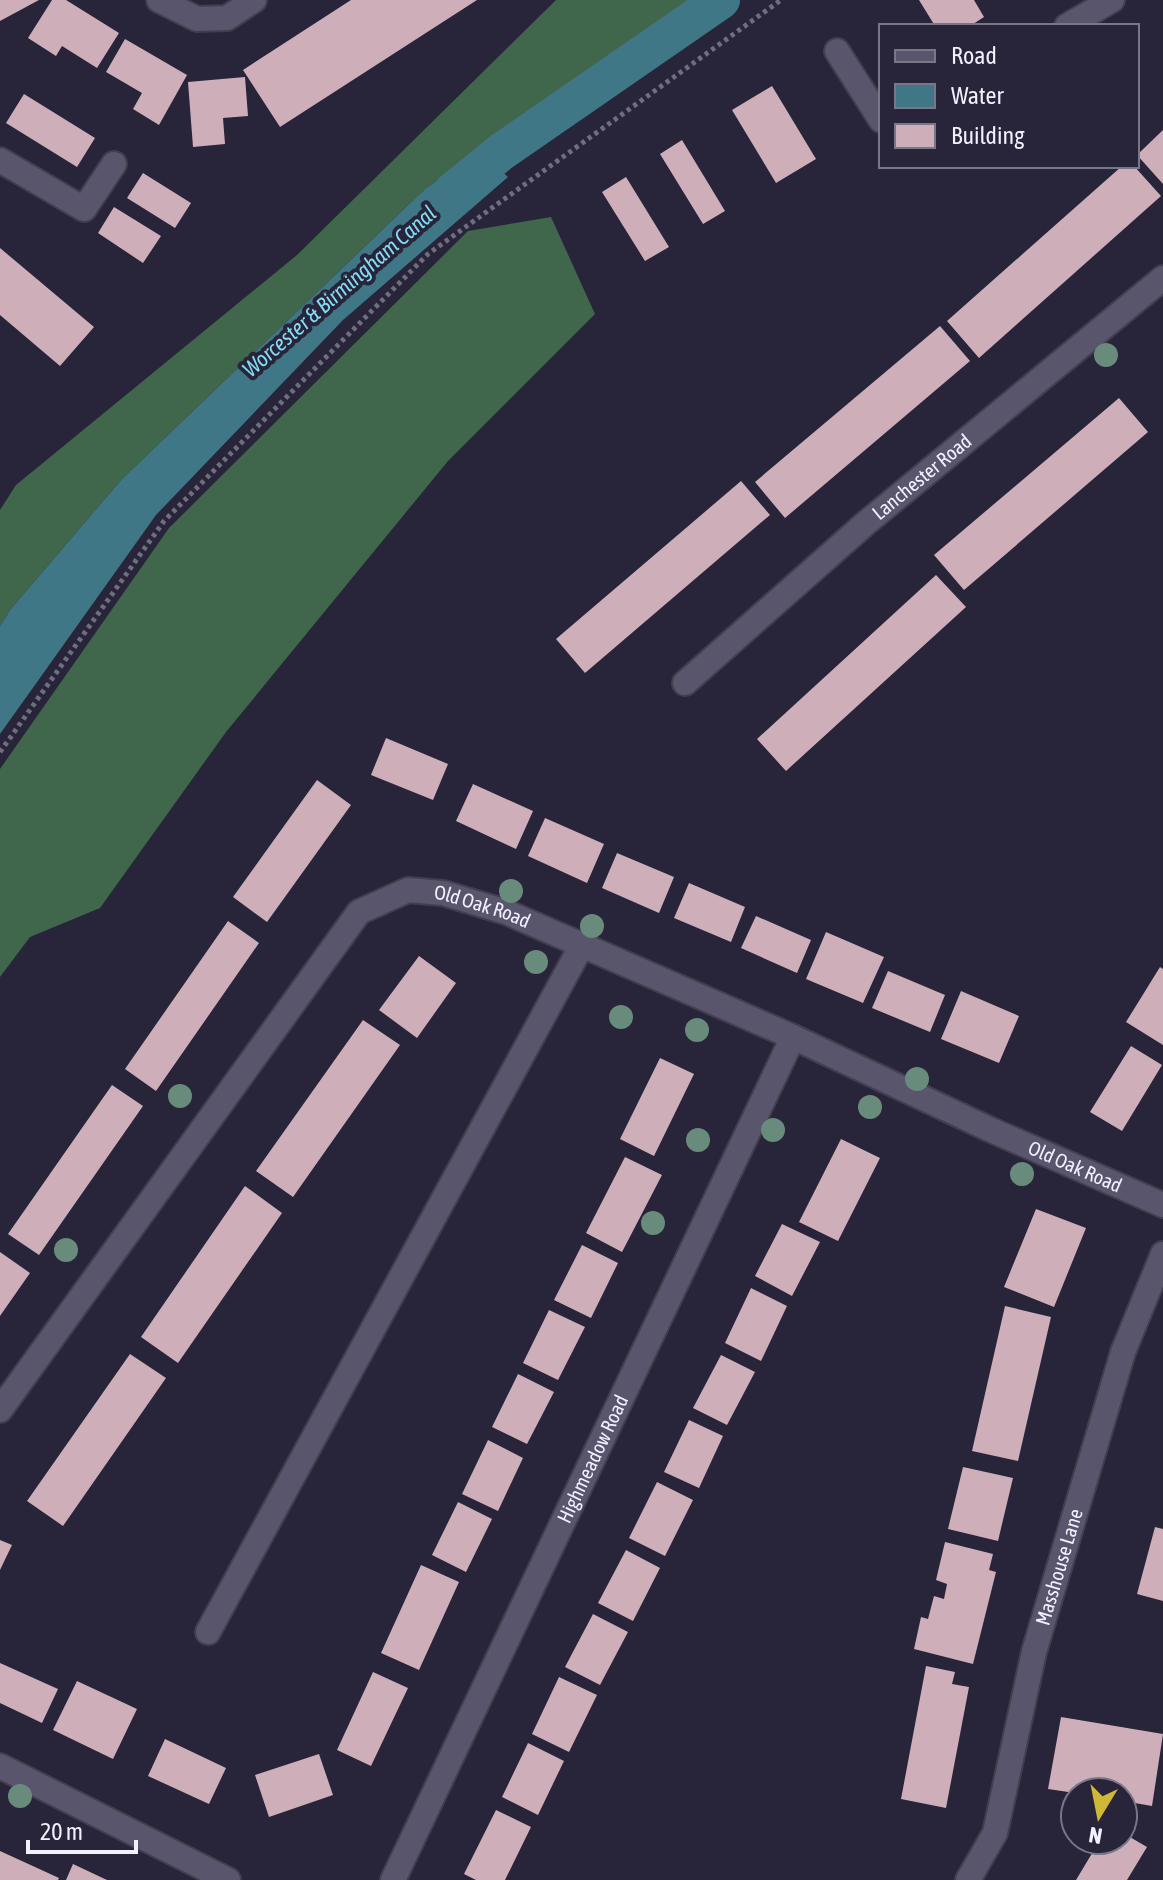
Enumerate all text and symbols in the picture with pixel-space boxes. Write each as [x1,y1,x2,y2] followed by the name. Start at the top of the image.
[879,24,1139,168] legend
[951,42,997,69] text: Road
[951,82,1004,109] text: Water
[951,122,1025,149] text: Building
[237,200,441,382] water label: Worcester & Birmingham Canal
[867,429,976,524] street label: Lanchester Road
[433,880,534,932] street label: Old Oak Road
[1025,1136,1126,1197] street label: Old Oak Road
[552,1391,632,1526] street label: Highmeadow Road
[1031,1506,1087,1628] street label: Masshouse Lane
[1059,1776,1139,1856] north arrow
[28,1804,136,1854] scale bar
[40,1818,83,1845] text: 20 m
[1087,1822,1104,1850] text: N

